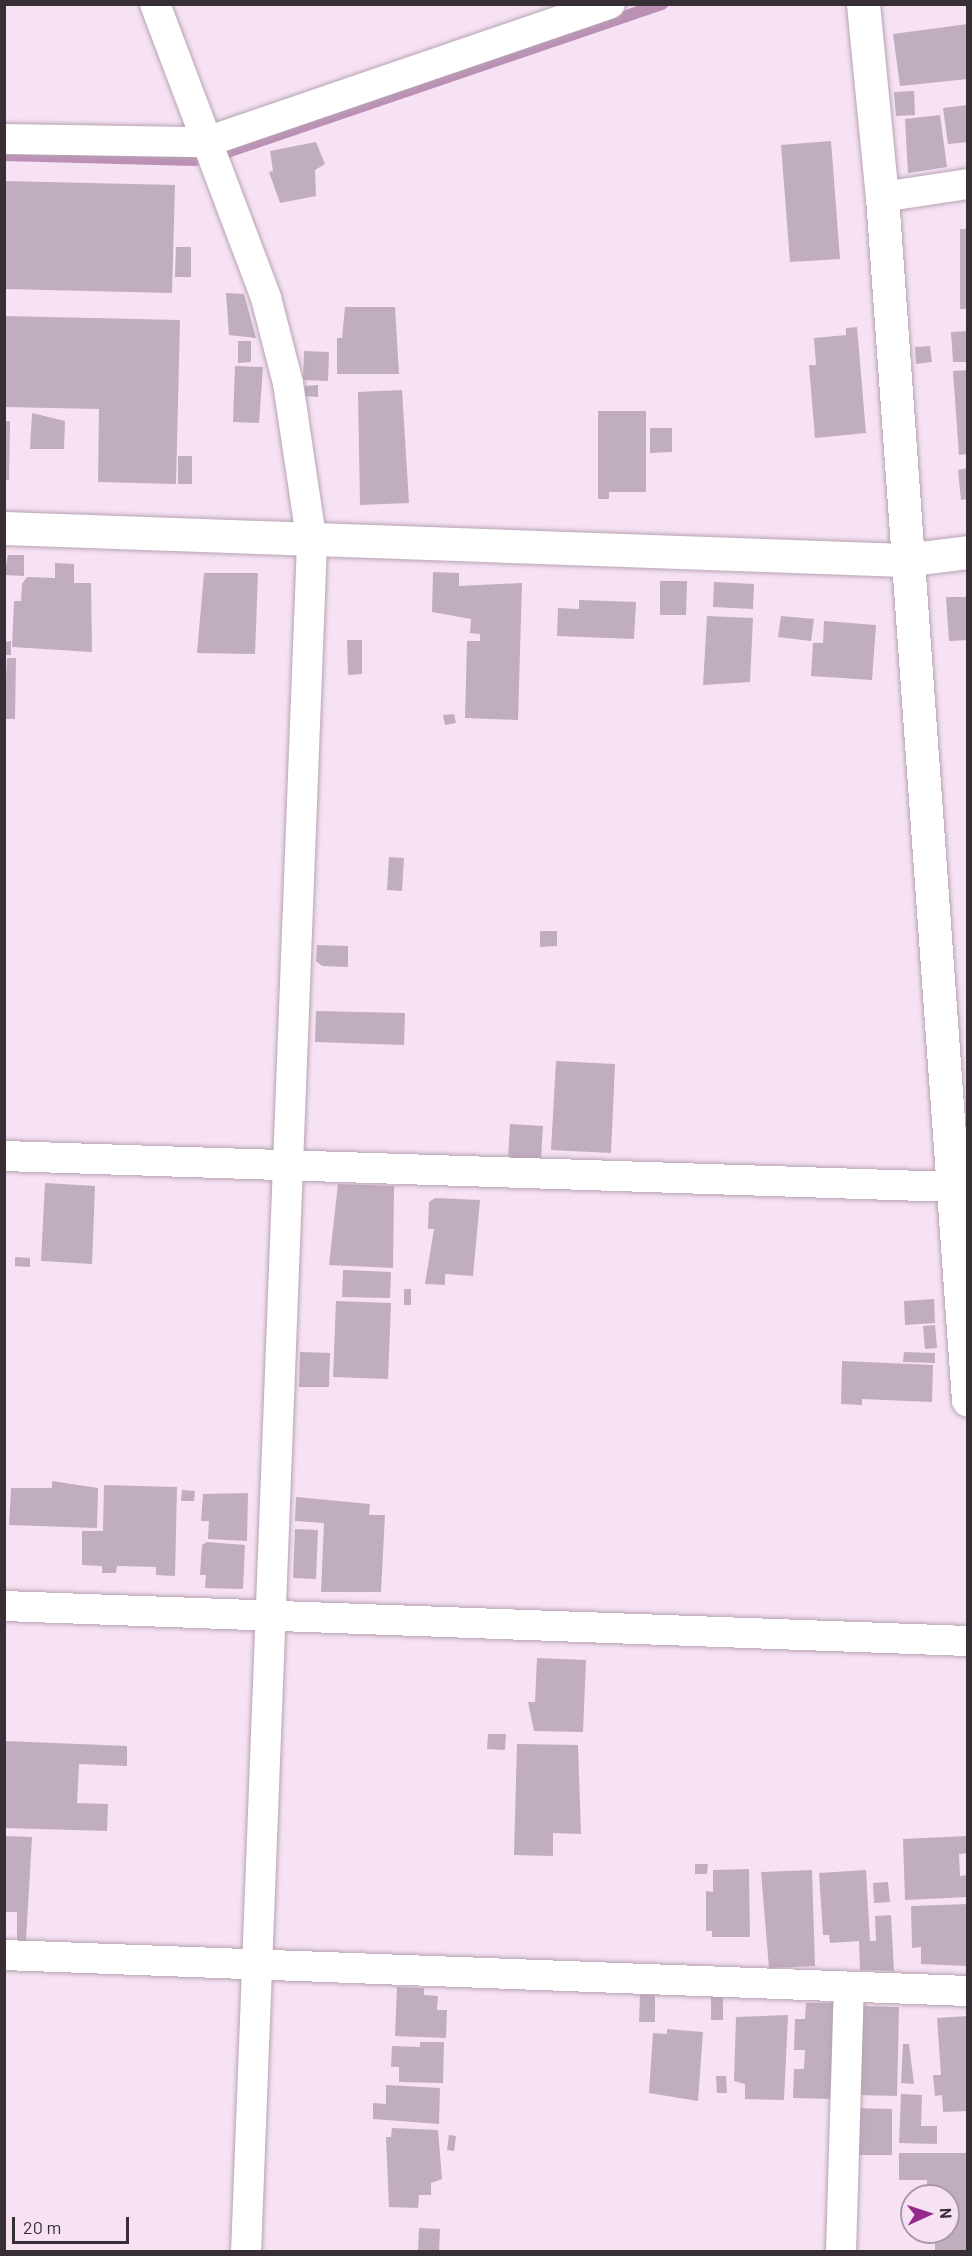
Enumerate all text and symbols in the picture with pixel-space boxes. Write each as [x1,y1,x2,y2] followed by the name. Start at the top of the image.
[900,2184,960,2244] north arrow
[15,2205,132,2243] scale bar
[937,2207,956,2219] text: N
[23,2216,61,2238] text: 20 m

